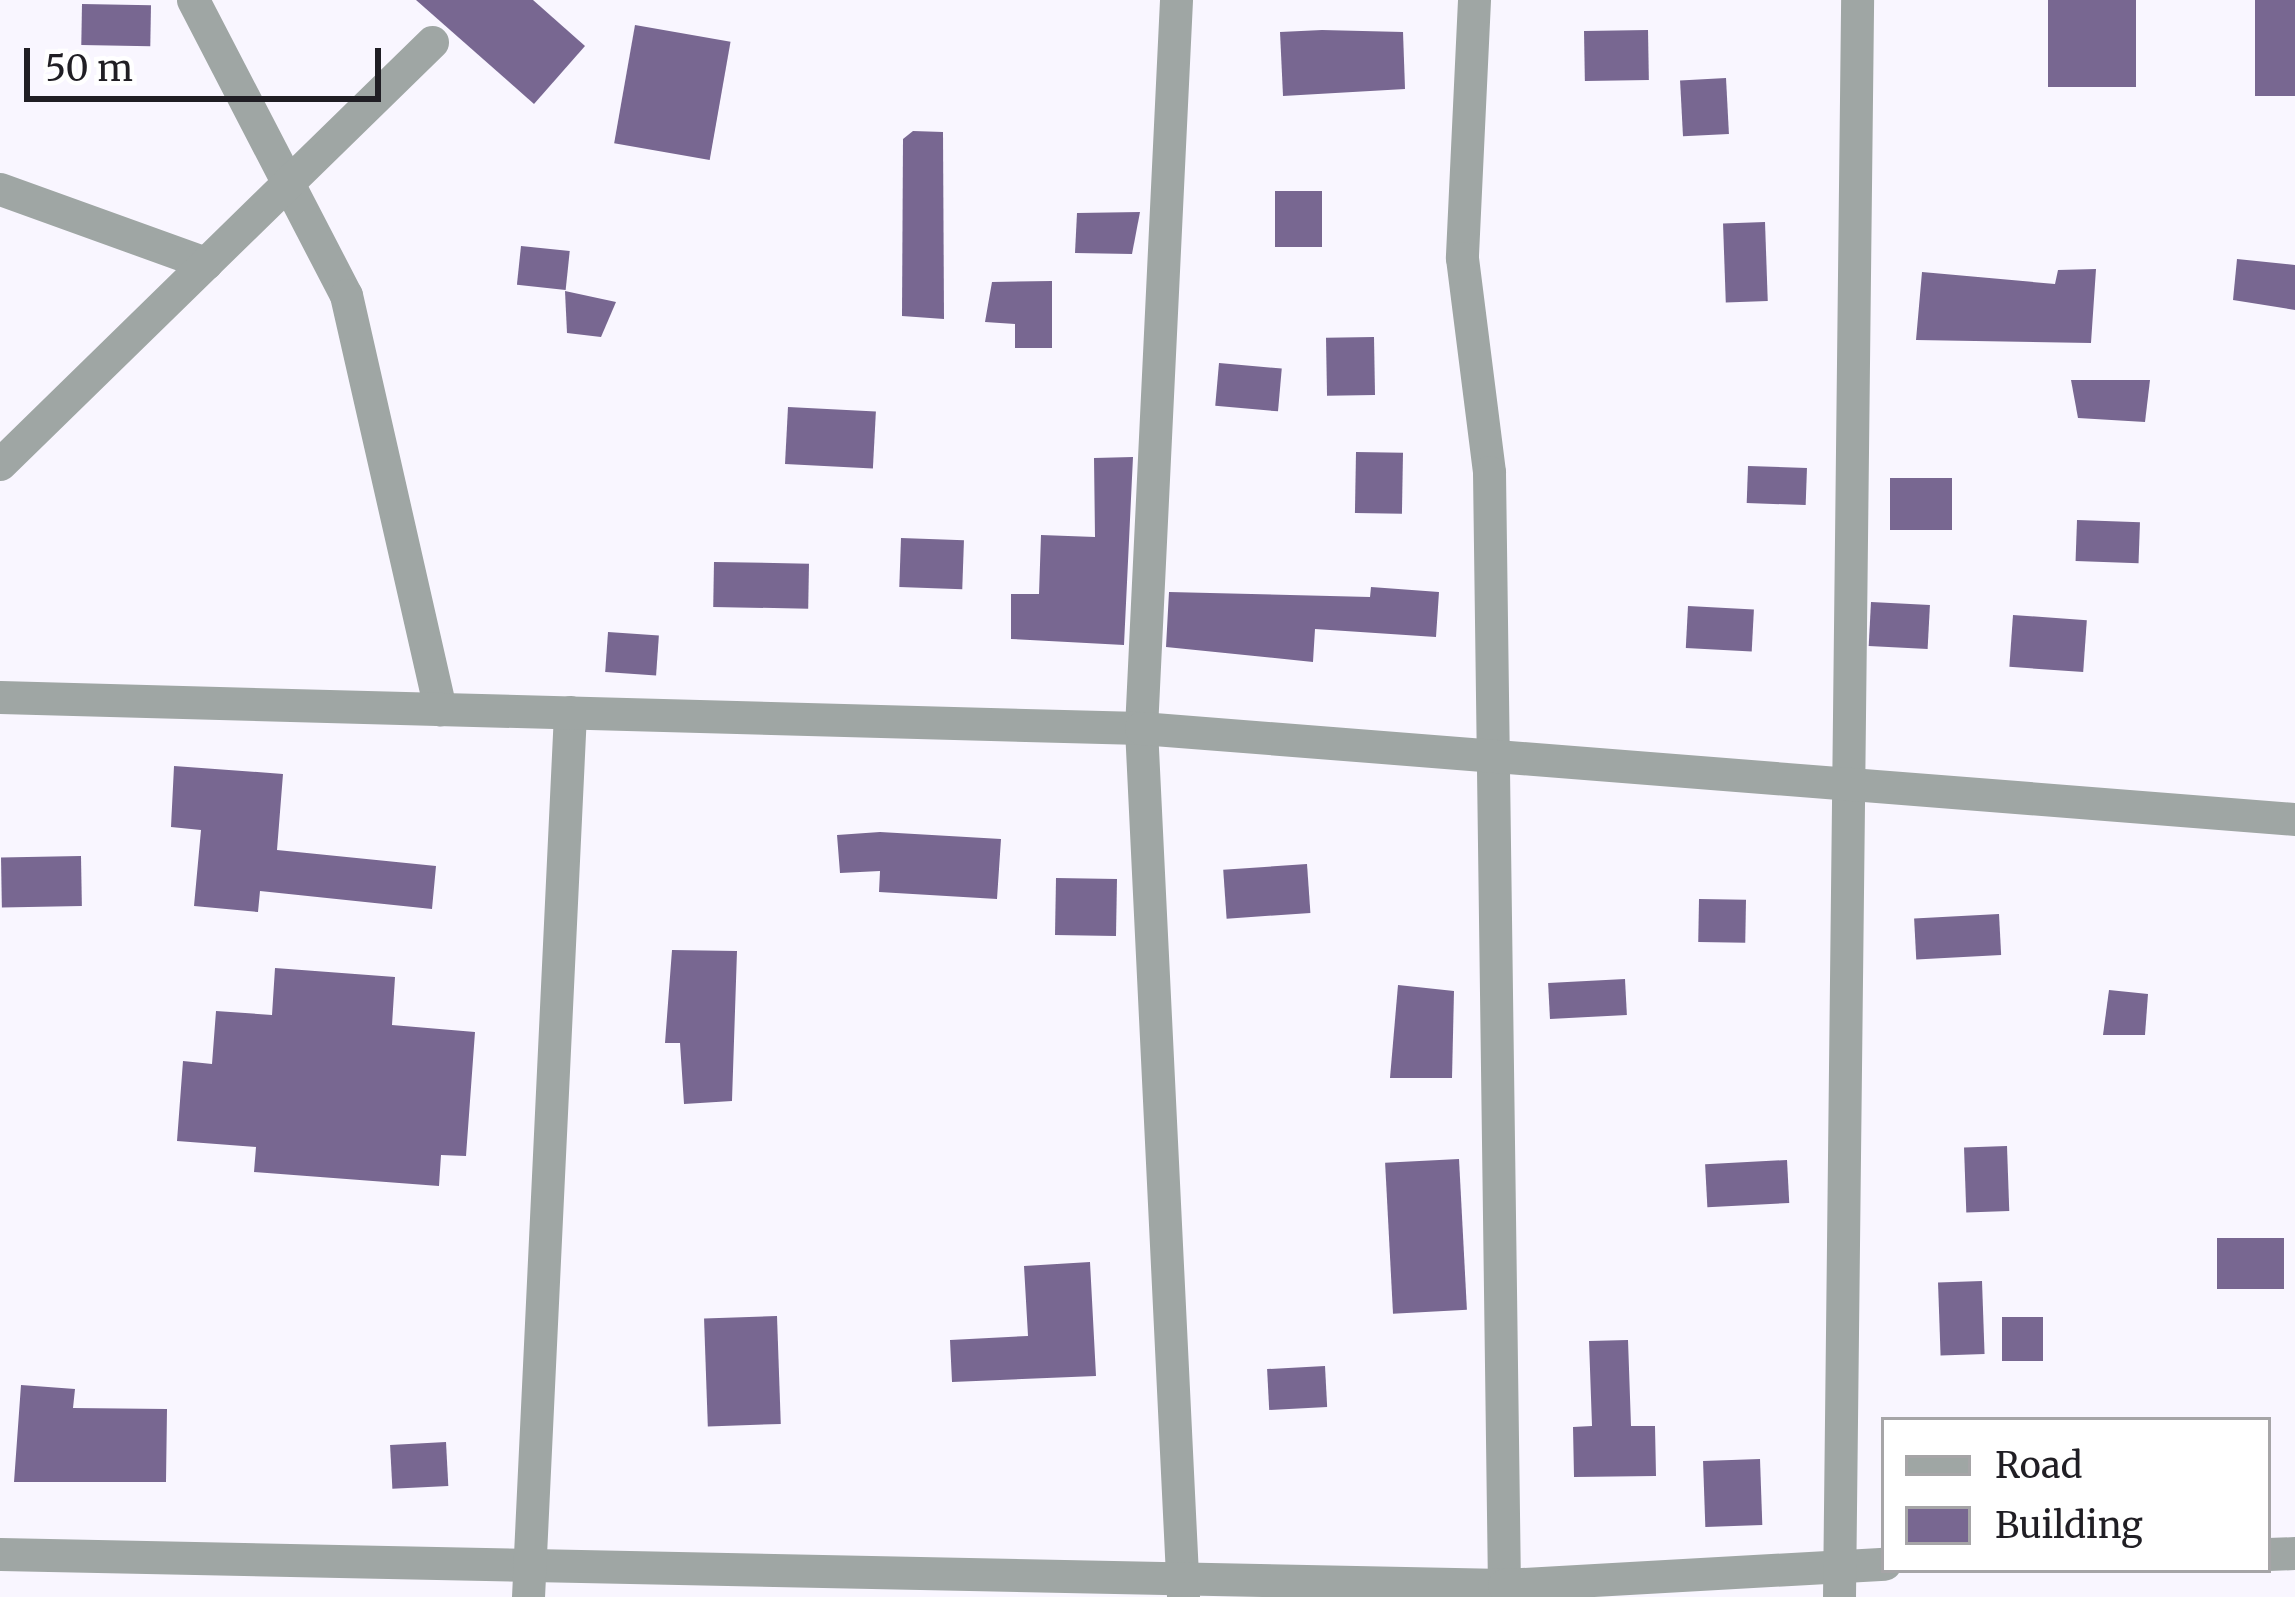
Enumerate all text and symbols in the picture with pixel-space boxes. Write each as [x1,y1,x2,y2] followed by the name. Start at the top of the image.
[30,24,387,98] scale bar
[45,46,133,91] text: 50 m
[1881,1417,2271,1573] legend
[1995,1443,2082,1488] text: Road
[1995,1503,2143,1548] text: Building

